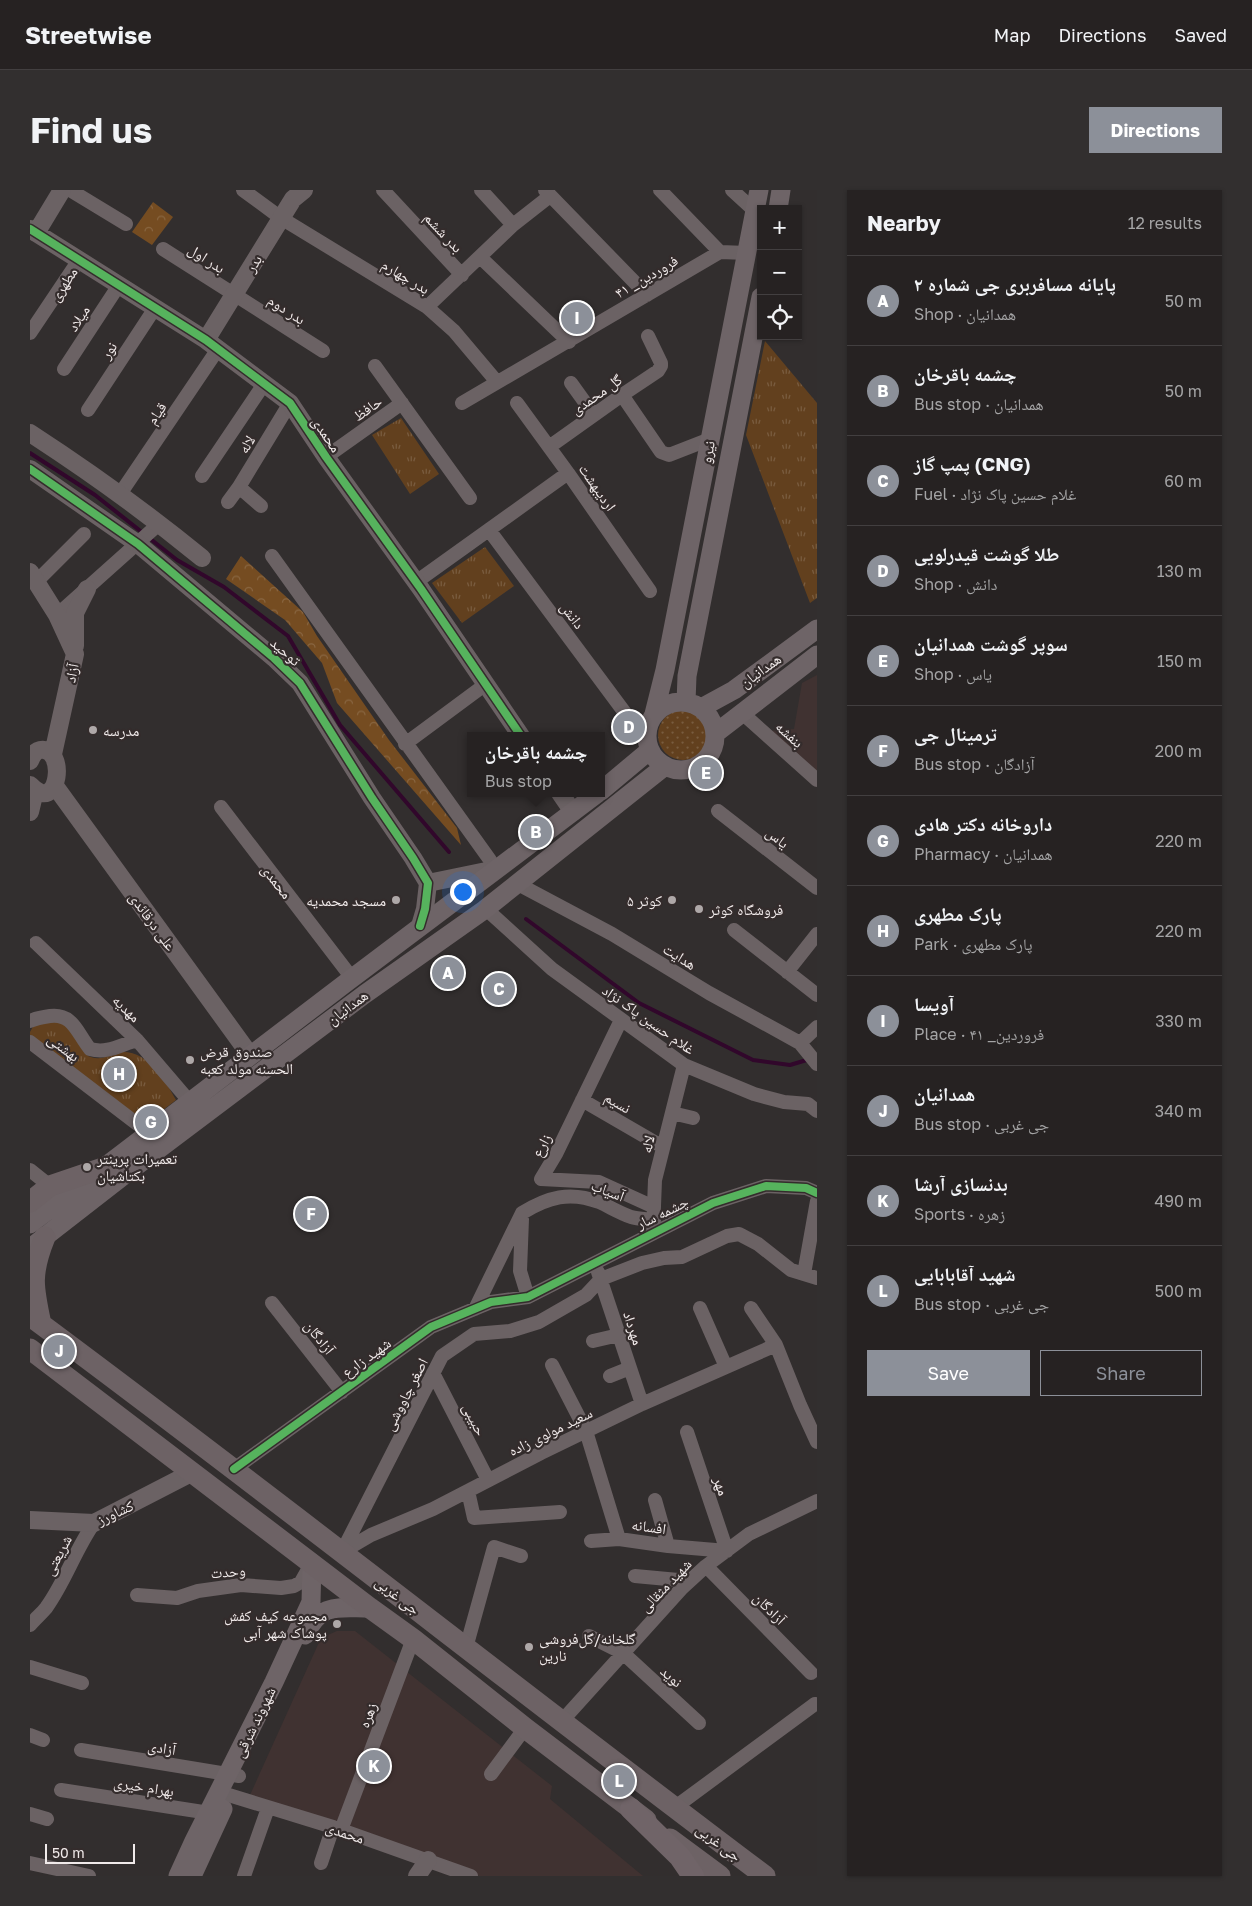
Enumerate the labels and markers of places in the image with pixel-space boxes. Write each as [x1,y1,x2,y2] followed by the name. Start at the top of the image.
[561,299,593,337] pin: I
[613,708,645,746] pin: D
[103,721,140,740] place label: مدرسه
[87,724,99,736] marker: مدرسه
[690,754,722,792] pin: E
[520,813,552,851] pin: B
[306,891,386,909] place label: مسجد محمدیه
[627,891,662,910] place label: کوثر ۵
[390,894,402,906] marker: مسجد محمدیه
[666,894,678,906] marker: کوثر ۵
[708,900,783,919] place label: فروشگاه کوثر
[693,903,705,915] marker: فروشگاه کوثر
[432,954,464,992] pin: A
[483,970,515,1008] pin: C
[200,1042,293,1078] place label: صندوق قرض الحسنه مولد کعبه
[184,1054,196,1066] marker: صندوق قرض الحسنه مولد کعبه
[103,1055,135,1093] pin: H
[135,1103,167,1141] pin: G
[96,1149,178,1186] place label: تعمیرات پرینتر بکتاشیان
[81,1161,93,1173] marker: تعمیرات پرینتر بکتاشیان
[295,1195,327,1233] pin: F
[43,1332,75,1370] pin: J
[224,1606,327,1643] place label: مجموعه کیف کفش پوشاک شهر آبی
[331,1618,343,1630] marker: مجموعه کیف کفش پوشاک شهر آبی
[539,1629,636,1666] place label: گلخانه/گل‌فروشی نارین
[523,1641,535,1653] marker: گلخانه/گل‌فروشی نارین
[358,1747,390,1785] pin: K
[603,1762,635,1800] pin: L

